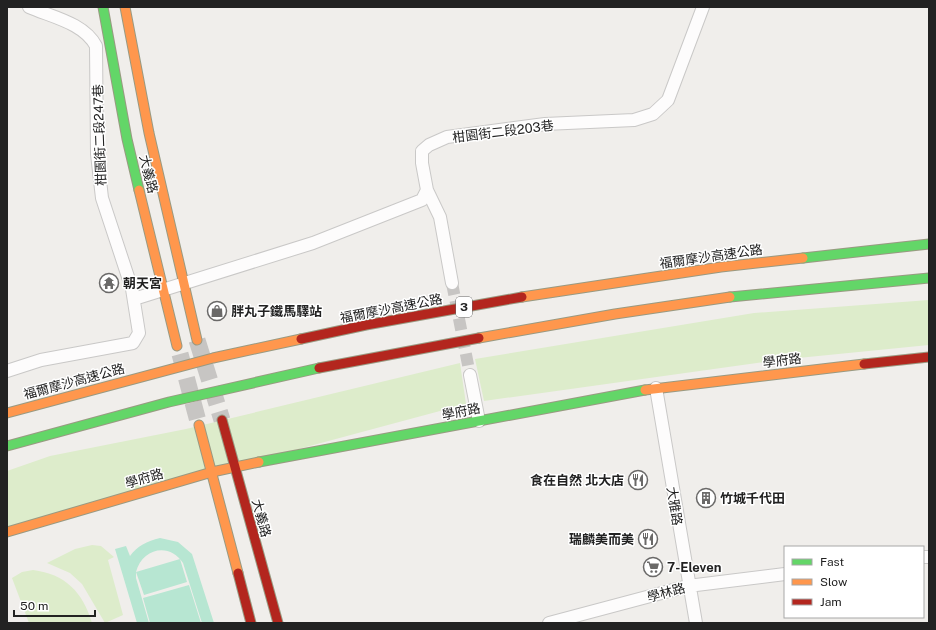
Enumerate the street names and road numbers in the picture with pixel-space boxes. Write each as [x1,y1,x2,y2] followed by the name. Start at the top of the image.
[90,84,109,186] street label: 柑園街二段247巷
[452,118,555,145] street label: 柑園街二段203巷
[137,153,161,195] street label: 大義路
[659,242,764,271] street label: 福爾摩沙高速公路
[339,291,444,326] street label: 福爾摩沙高速公路
[456,297,472,317] road number: 3
[762,351,802,370] street label: 學府路
[22,361,126,402] street label: 福爾摩沙高速公路
[441,400,482,423] street label: 學府路
[123,466,165,491] street label: 學府路
[664,486,685,527] street label: 大雅路
[249,497,274,539] street label: 大義路
[645,580,687,605] street label: 學林路

